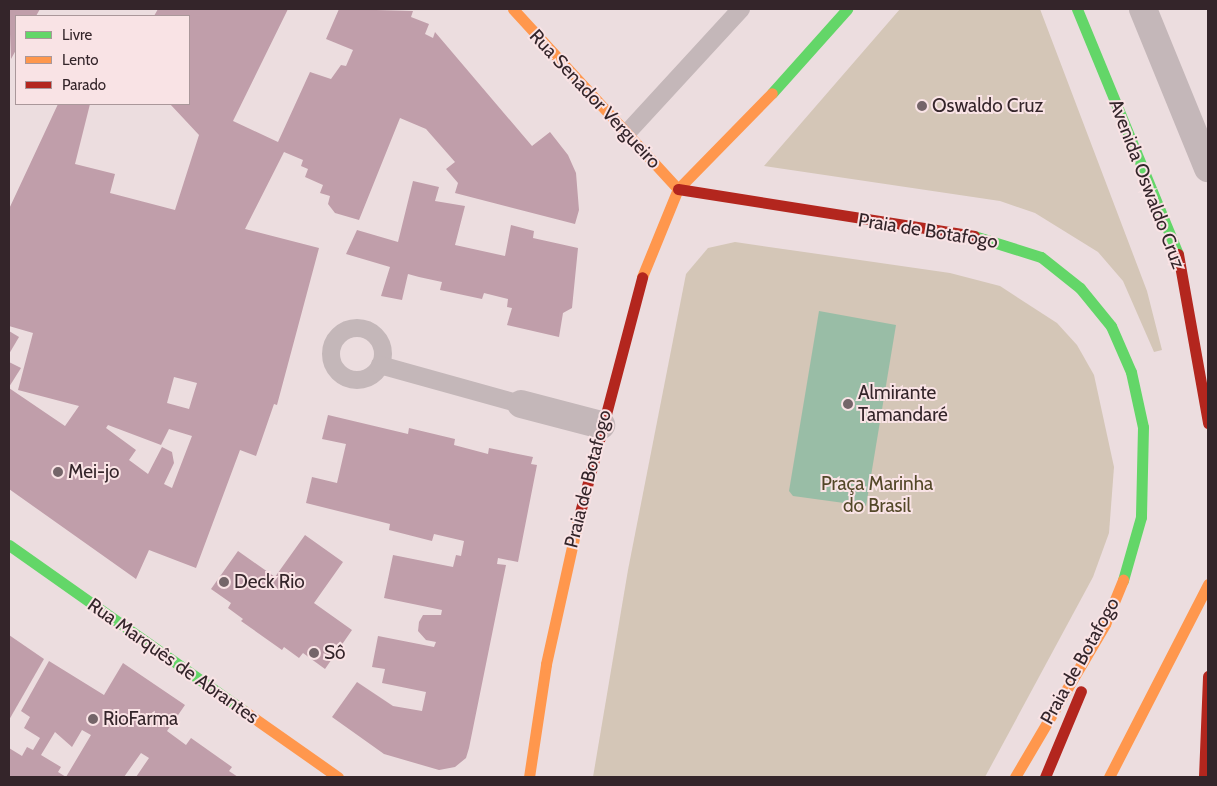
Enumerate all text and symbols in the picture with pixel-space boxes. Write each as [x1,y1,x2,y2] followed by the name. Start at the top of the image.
[15,15,190,105] legend
[525,25,665,173] street label: Rua Senador Vergueiro
[62,26,92,44] text: Livre
[62,51,99,69] text: Lento
[62,76,106,94] text: Parado
[932,95,1043,117] place label: Oswaldo Cruz
[1104,96,1190,272] street label: Avenida Oswaldo Cruz
[916,100,928,112] marker: Oswaldo Cruz
[856,209,1000,253] street label: Praia de Botafogo
[858,382,948,426] place label: Almirante Tamandaré
[842,398,854,410] marker: Almirante Tamandaré
[560,408,616,550] street label: Praia de Botafogo
[68,461,119,483] place label: Mei-jo
[52,466,64,478] marker: Mei-jo
[821,473,933,517] park label: Praça Marinha do Brasil
[234,571,305,593] place label: Deck Rio
[218,576,230,588] marker: Deck Rio
[83,593,263,729] street label: Rua Marquês de Abrantes
[1036,594,1124,728] street label: Praia de Botafogo
[324,642,346,664] place label: Sô
[308,647,320,659] marker: Sô
[103,708,178,730] place label: RioFarma
[87,713,99,725] marker: RioFarma

